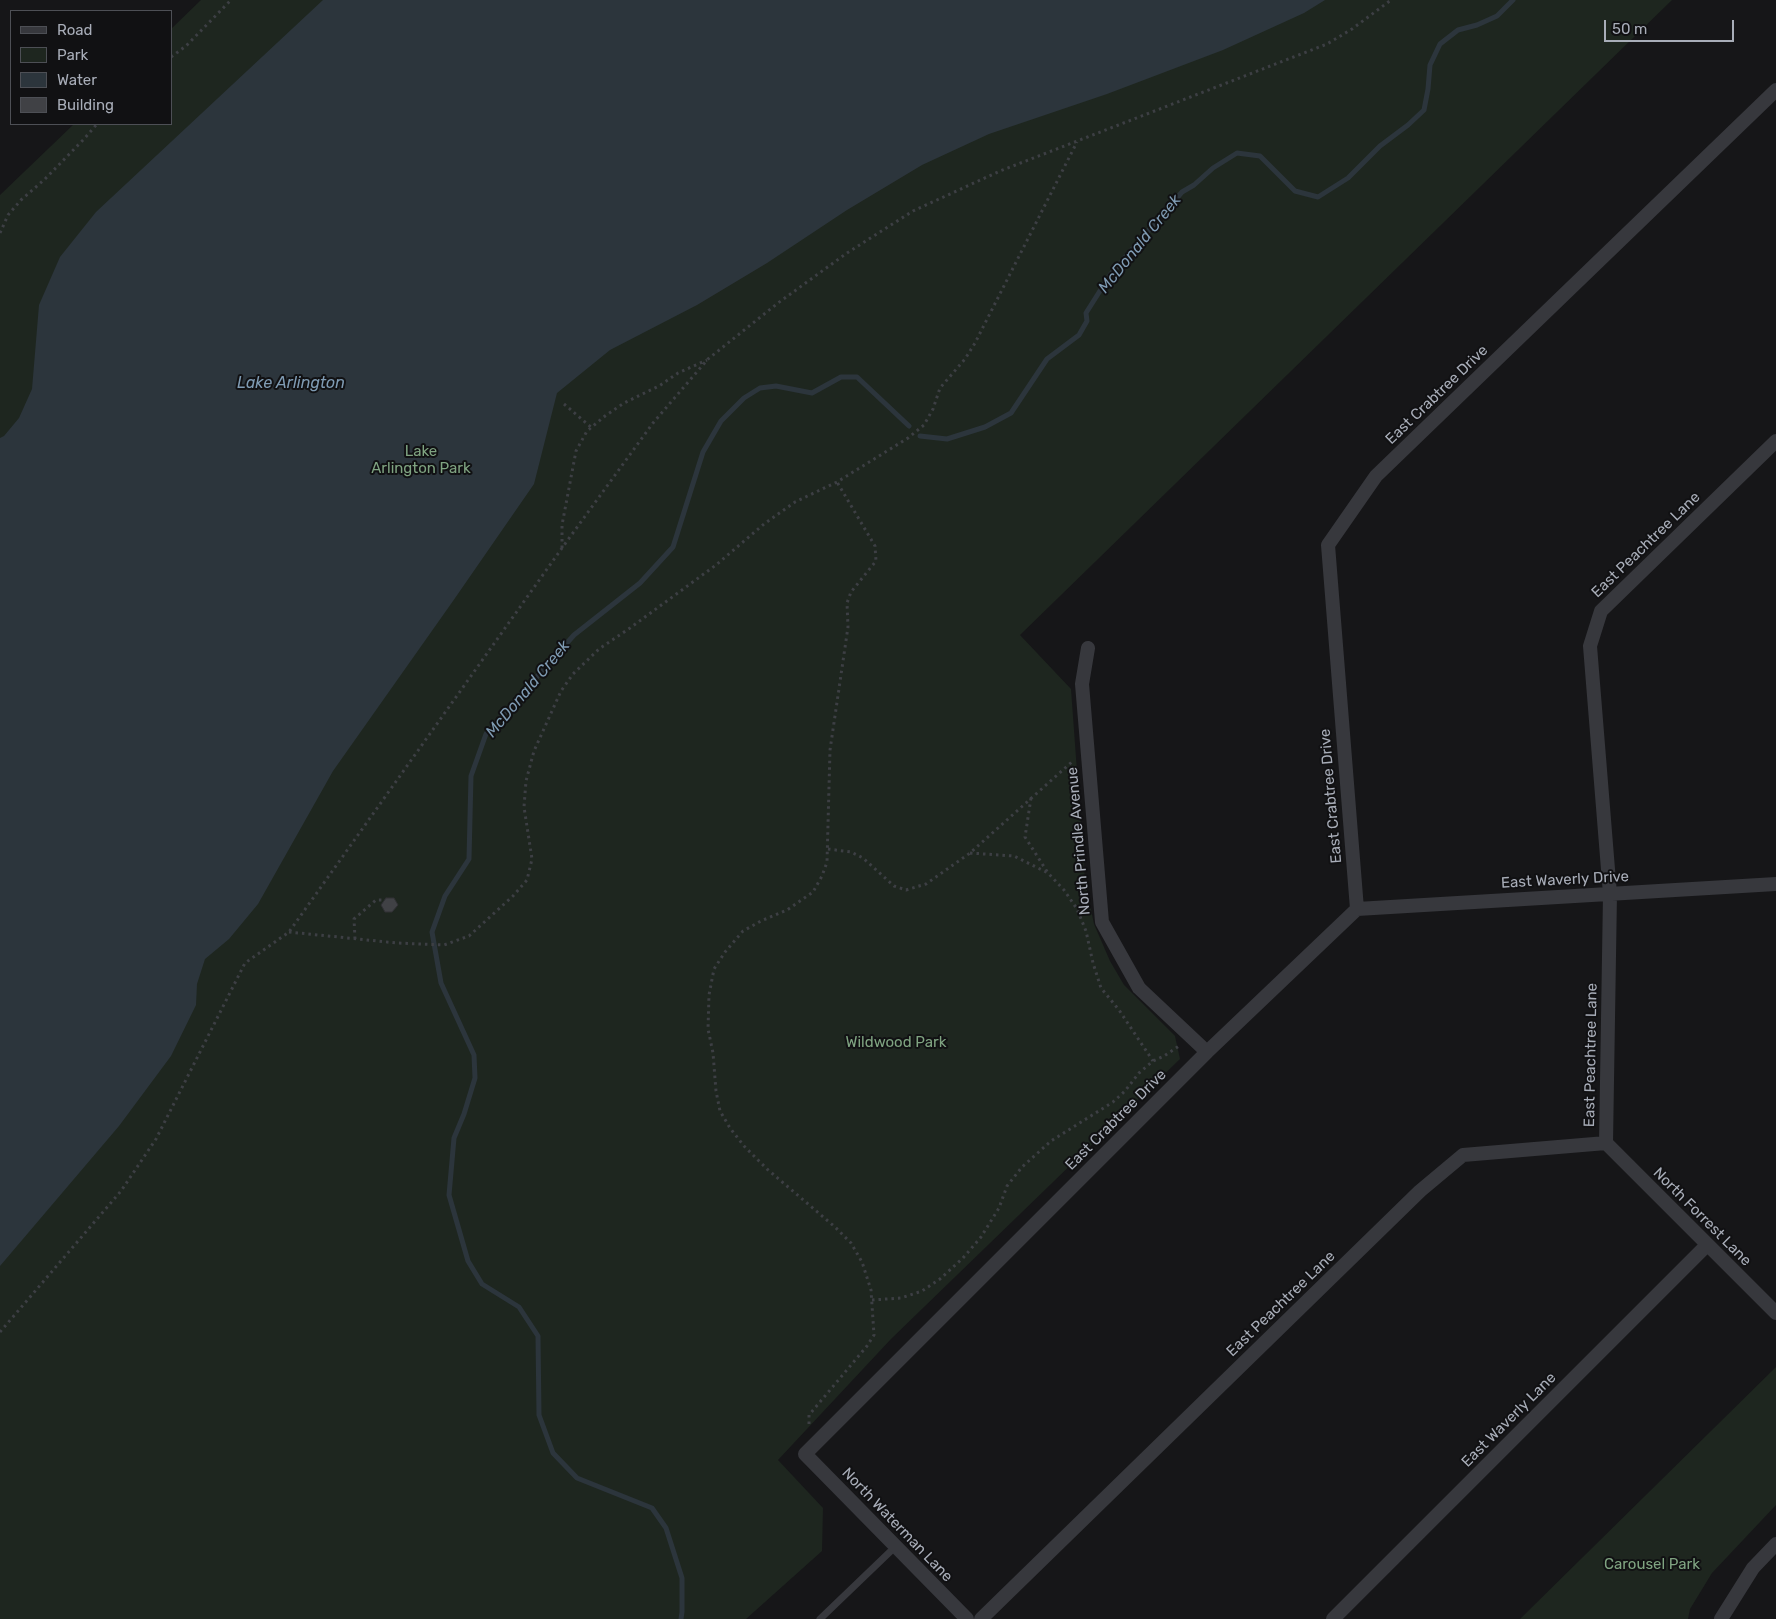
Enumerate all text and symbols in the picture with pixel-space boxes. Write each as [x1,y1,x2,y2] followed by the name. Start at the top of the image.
[10,10,172,125] legend
[1606,10,1736,42] scale bar
[1612,20,1647,38] text: 50 m
[57,21,93,39] text: Road
[57,46,88,64] text: Park
[57,71,97,89] text: Water
[57,96,114,114] text: Building
[1094,191,1186,297] water label: McDonald Creek
[1382,342,1492,448] street label: East Crabtree Drive
[237,373,345,393] water label: Lake Arlington
[371,443,471,478] park label: Lake Arlington Park
[1588,488,1704,602] street label: East Peachtree Lane
[482,636,574,742] water label: McDonald Creek
[1316,728,1346,864] street label: East Crabtree Drive
[1064,766,1094,916] street label: North Prindle Avenue
[1501,868,1629,892] street label: East Waverly Drive
[1581,983,1601,1127] street label: East Peachtree Lane
[845,1034,947,1052] park label: Wildwood Park
[1062,1066,1170,1174] street label: East Crabtree Drive
[1649,1164,1755,1270] street label: North Forrest Lane
[1223,1247,1339,1361] street label: East Peachtree Lane
[1458,1369,1560,1471] street label: East Waverly Lane
[838,1464,956,1586] street label: North Waterman Lane
[1604,1556,1700,1574] park label: Carousel Park

